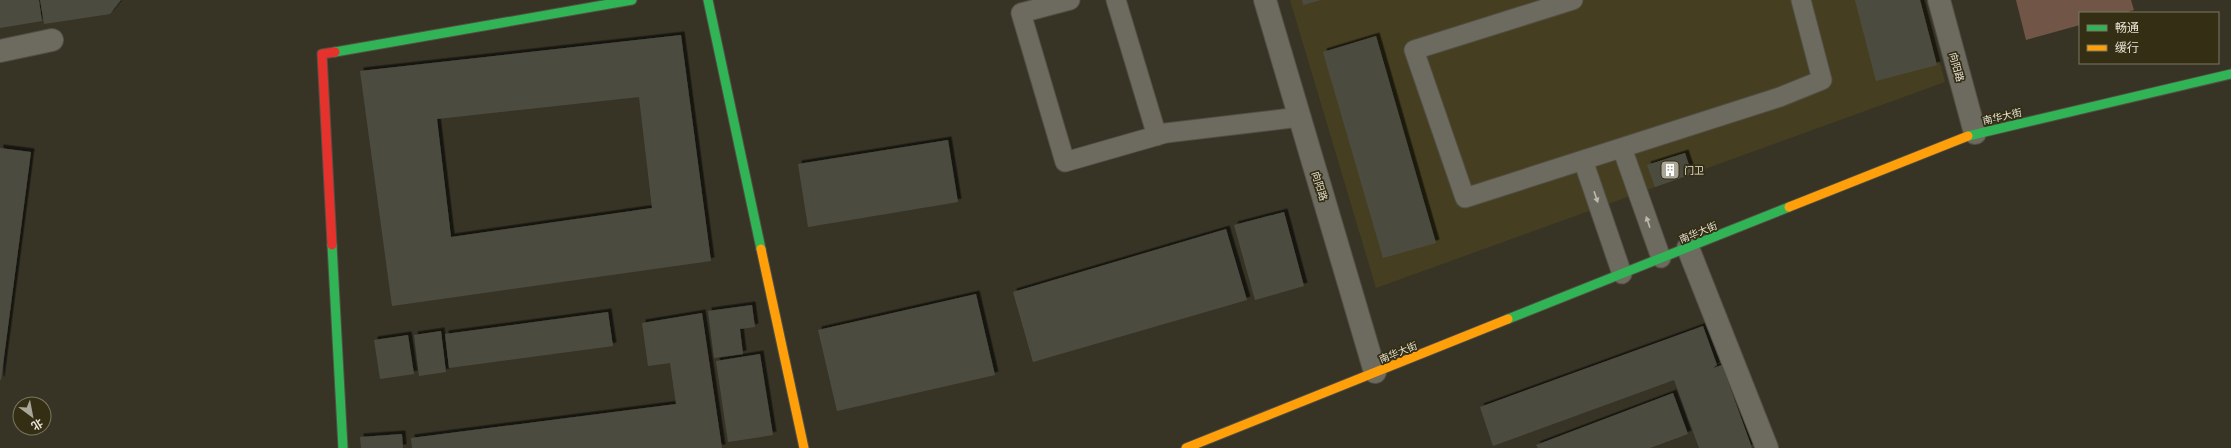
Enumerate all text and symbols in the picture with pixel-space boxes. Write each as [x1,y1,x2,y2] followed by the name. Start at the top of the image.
[2079,12,2219,64] legend
[2115,19,2139,36] text: 畅通
[2115,39,2139,56] text: 缓行
[1946,51,1968,83] street label: 向阳路
[1981,105,2023,127] street label: 南华大街
[1659,159,1681,181] building icon: 门卫
[1684,163,1704,177] place label: 门卫
[1309,170,1331,202] street label: 向阳路
[1593,192,1599,204] one-way arrow
[1645,215,1651,227] one-way arrow
[1677,218,1719,246] street label: 南华大街
[1377,338,1419,366] street label: 南华大街
[12,396,52,436] north arrow
[29,416,46,434] text: 北

